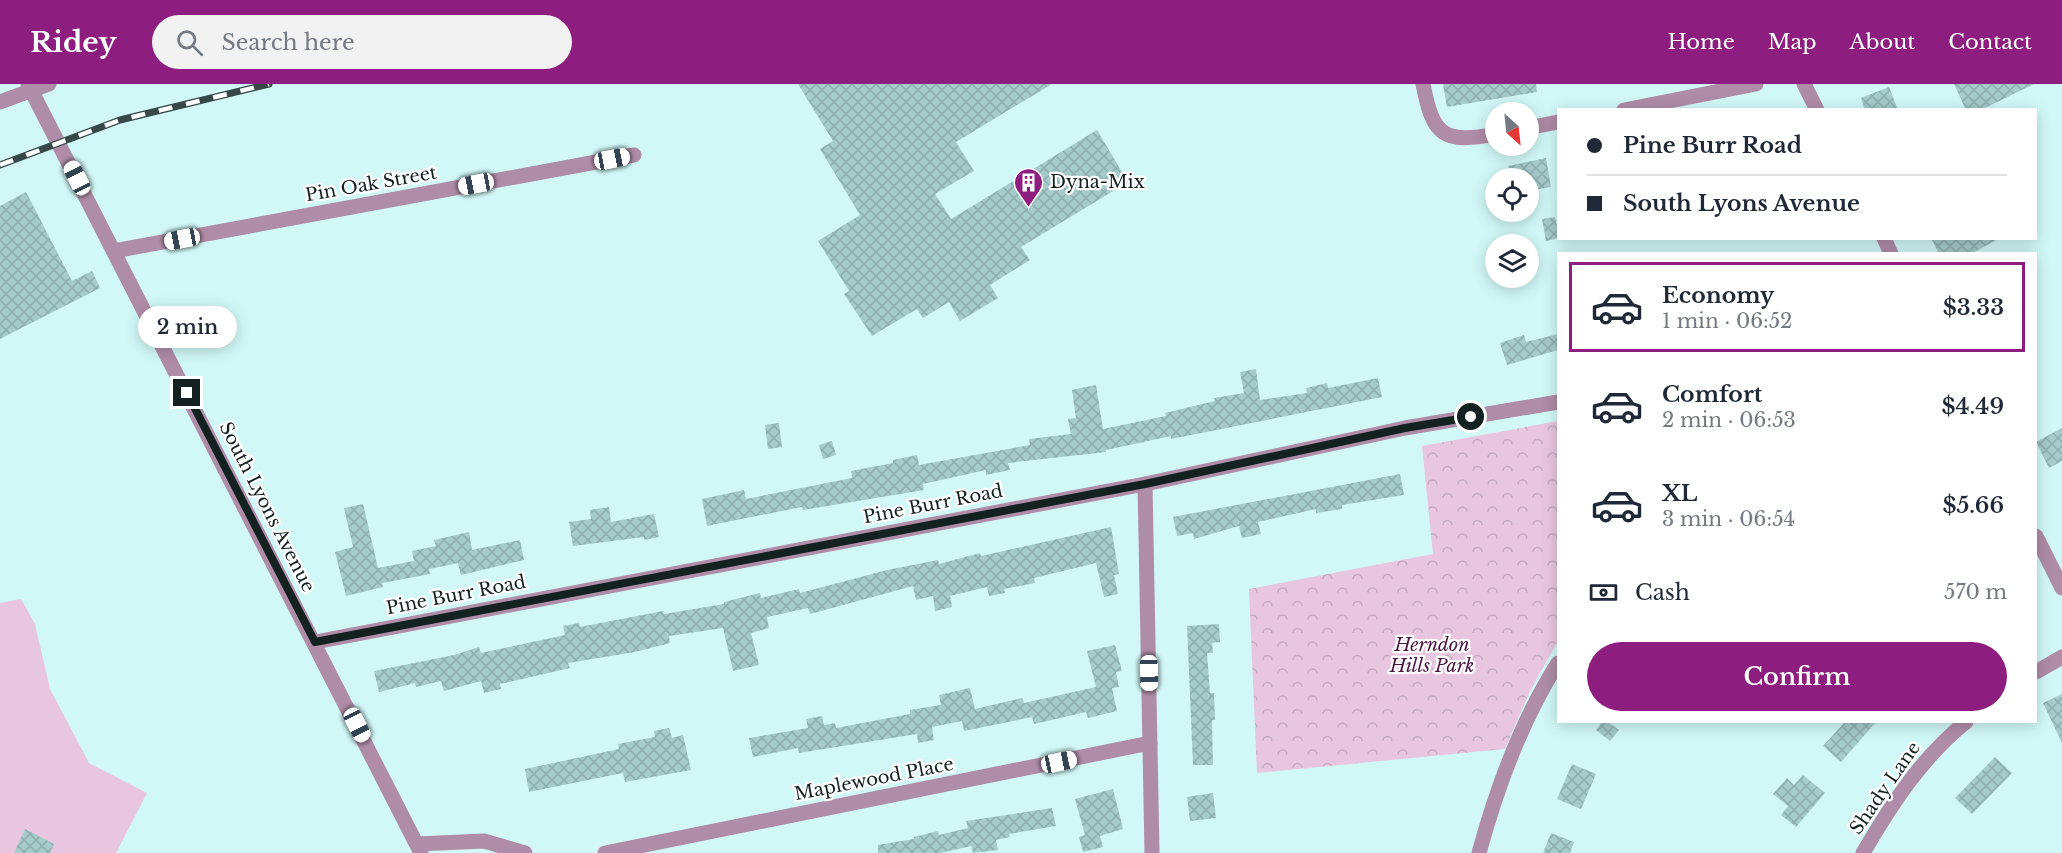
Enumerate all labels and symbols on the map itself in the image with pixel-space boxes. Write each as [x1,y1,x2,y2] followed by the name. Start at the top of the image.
[1485,102,1539,156] north arrow
[593,147,631,171] car
[61,158,93,198] car
[304,162,439,206] street label: Pin Oak Street
[1013,166,1045,208] building icon: Dyna-Mix
[1050,171,1145,193] place label: Dyna-Mix
[457,172,495,196] car
[163,227,201,251] car
[138,306,237,348] callout: 2 min
[173,379,200,406] route end
[1457,403,1484,430] route start
[215,418,319,596] street label: South Lyons Avenue
[861,480,1005,528] street label: Pine Burr Road
[384,571,528,619] street label: Pine Burr Road
[1389,634,1474,677] park label: Herndon Hills Park
[1140,655,1158,691] car
[341,705,373,745] car
[1845,737,1925,839] street label: Shady Lane
[1040,749,1078,775] car
[792,753,956,805] street label: Maplewood Place

